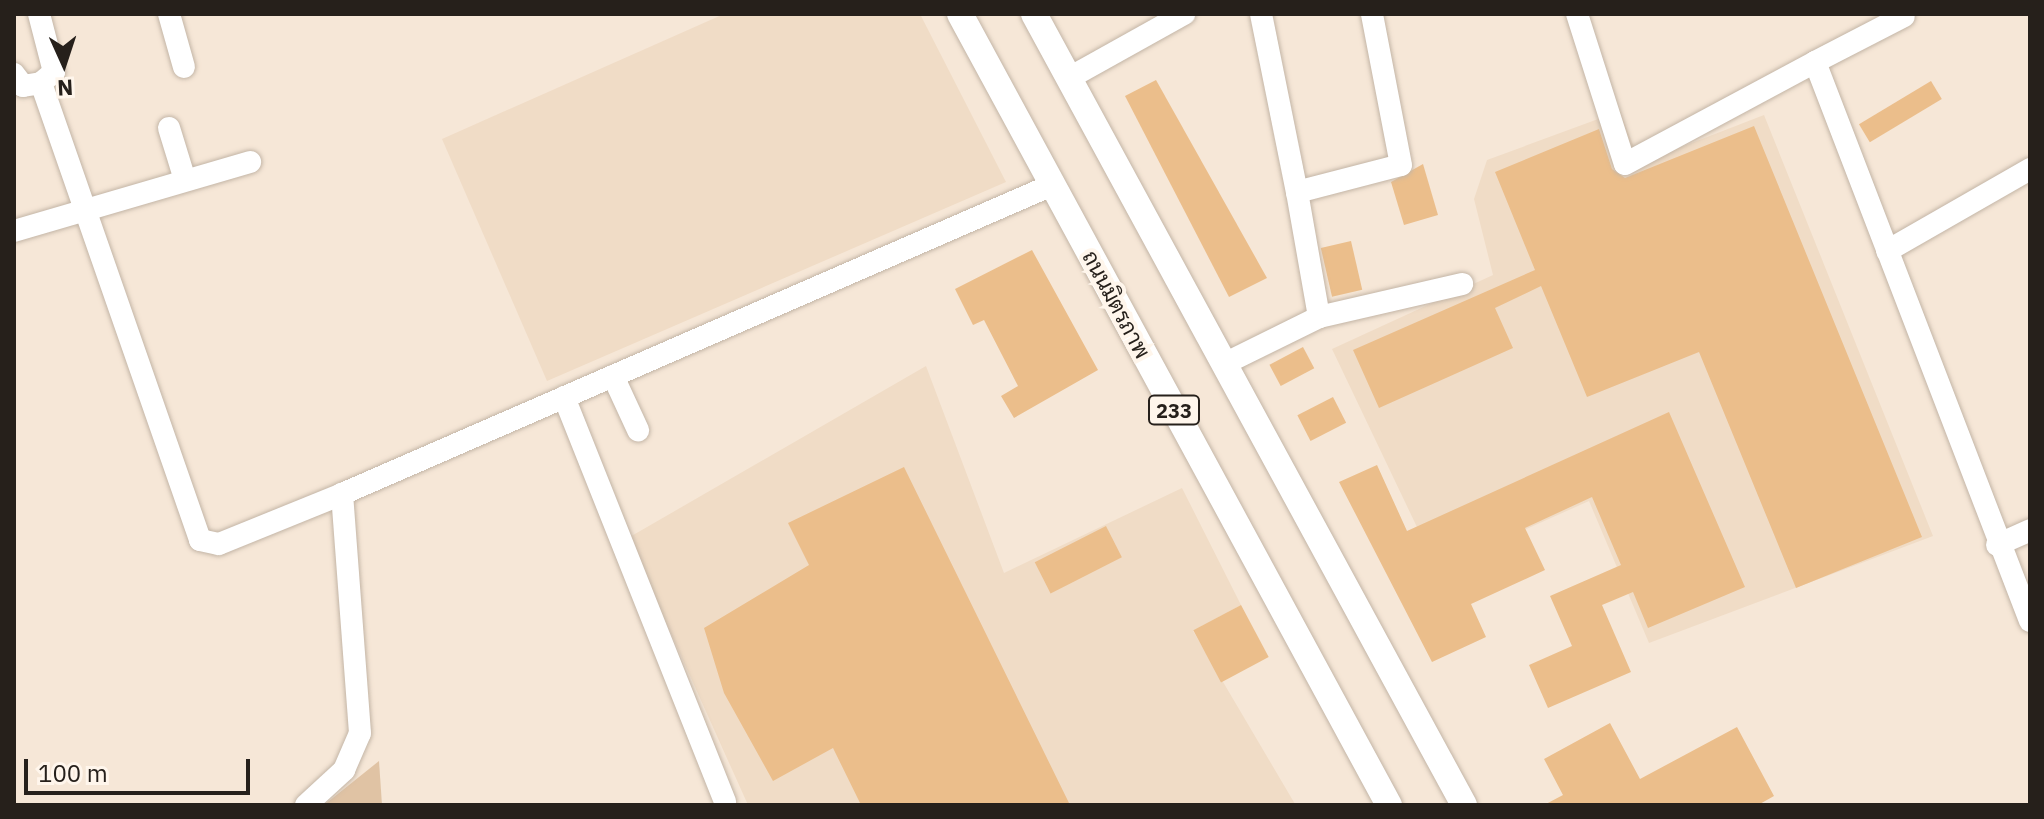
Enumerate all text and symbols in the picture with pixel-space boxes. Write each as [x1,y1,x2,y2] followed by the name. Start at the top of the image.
[24,24,104,104] north arrow
[57,74,74,103] text: N
[1078,246,1156,362] street label: ถนนมิตรภาพ
[1148,394,1200,426] road number: 233
[28,743,254,793] scale bar
[38,757,108,789] text: 100 m

